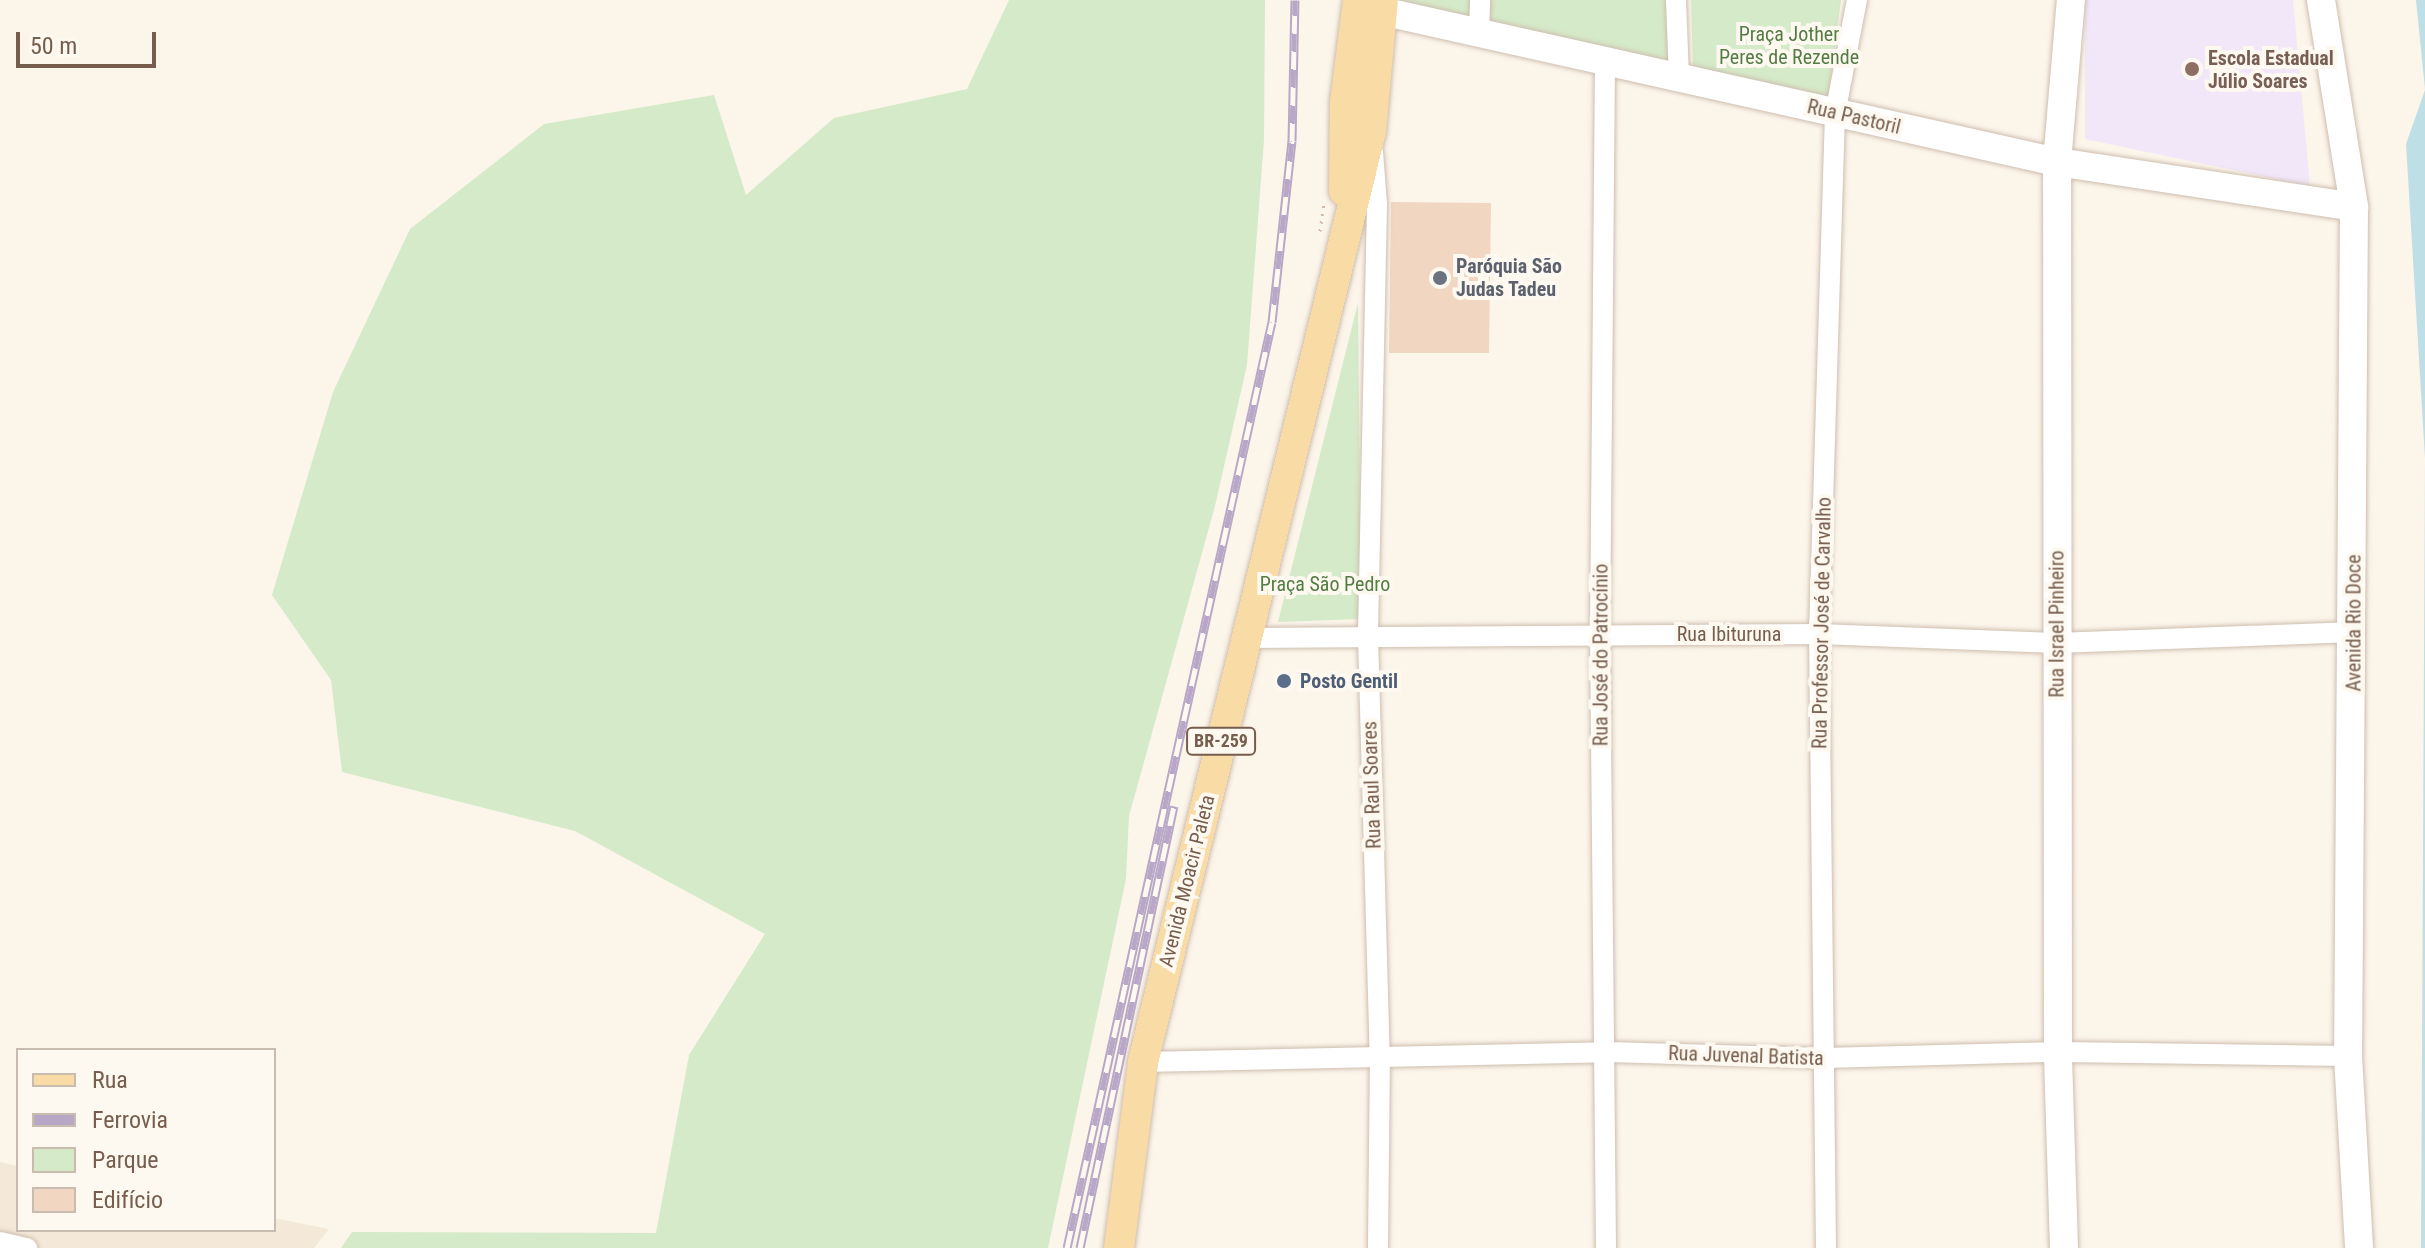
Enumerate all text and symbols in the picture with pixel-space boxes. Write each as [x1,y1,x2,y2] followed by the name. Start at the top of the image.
[20,16,160,66] scale bar
[1719,22,1859,69] park label: Praça Jother Peres de Rezende
[30,32,77,60] text: 50 m
[2208,46,2334,93] place label: Escola Estadual Júlio Soares
[2183,60,2201,78] marker: Escola Estadual Júlio Soares
[1805,95,1903,139] street label: Rua Pastoril
[1456,254,1562,301] place label: Paróquia São Judas Tadeu
[1431,269,1449,287] marker: Paróquia São Judas Tadeu
[1808,497,1836,749] street label: Rua Professor José de Carvalho
[2045,550,2069,698] street label: Rua Israel Pinheiro
[2342,554,2366,692] street label: Avenida Rio Doce
[1589,564,1613,746] street label: Rua José do Patrocínio
[1260,572,1390,596] park label: Praça São Pedro
[1677,622,1781,646] street label: Rua Ibituruna
[1300,669,1398,693] place label: Posto Gentil
[1275,672,1293,690] marker: Posto Gentil
[1358,721,1386,849] street label: Rua Raul Soares
[1185,727,1257,755] road number: BR-259
[1154,792,1220,970] street label: Avenida Moacir Paleta
[1668,1041,1824,1071] street label: Rua Juvenal Batista
[16,1048,276,1232] legend
[92,1066,128,1094] text: Rua
[92,1106,168,1134] text: Ferrovia
[92,1146,159,1174] text: Parque
[92,1186,163,1214] text: Edifício

